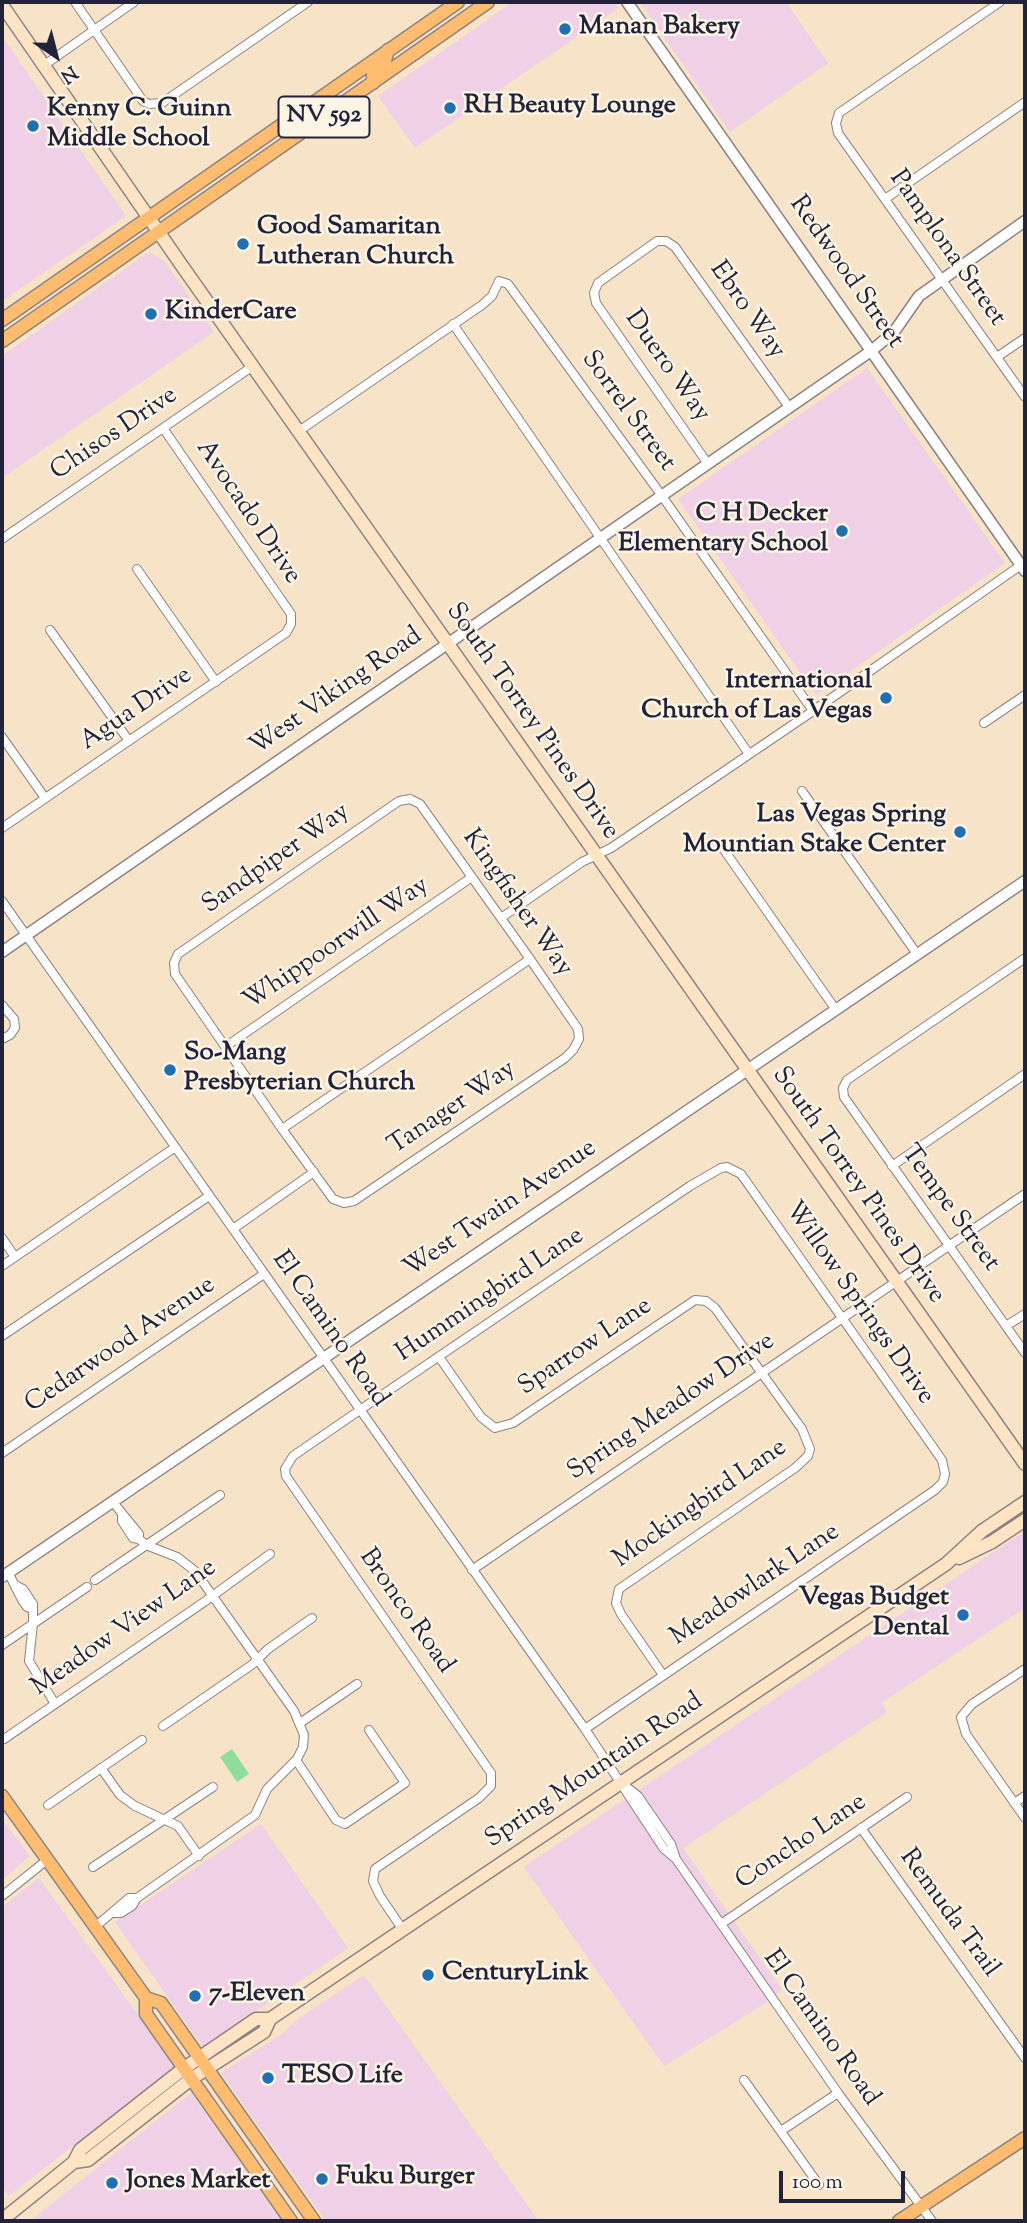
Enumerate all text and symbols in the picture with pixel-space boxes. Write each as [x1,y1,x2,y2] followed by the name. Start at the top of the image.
[579,13,740,45] place label: Manan Bakery
[21,21,91,91] north arrow
[557,21,573,37] marker: Manan Bakery
[54,58,82,89] text: N
[464,92,676,124] place label: RH Beauty Lounge
[47,95,232,156] place label: Kenny C. Guinn Middle School
[278,96,370,138] road number: NV 592
[442,100,458,116] marker: RH Beauty Lounge
[25,118,41,134] marker: Kenny C. Guinn Middle School
[881,165,1011,333] street label: Pamplona Street
[781,191,909,355] street label: Redwood Street
[257,213,454,274] place label: Good Samaritan Lutheran Church
[235,236,251,252] marker: Good Samaritan Lutheran Church
[701,256,791,366] street label: Ebro Way
[165,298,297,330] place label: KinderCare
[616,305,716,429] street label: Duero Way
[143,306,159,322] marker: KinderCare
[573,346,681,478] street label: Sorrel Street
[46,381,184,489] street label: Chisos Drive
[187,435,307,591] street label: Avocado Drive
[618,500,828,562] place label: C H Decker Elementary School
[834,523,850,539] marker: C H Decker Elementary School
[437,598,625,846] street label: South Torrey Pines Drive
[245,622,429,764] street label: West Viking Road
[75,661,199,759] street label: Agua Drive
[641,667,872,728] place label: International Church of Las Vegas
[878,690,894,706] marker: International Church of Las Vegas
[197,798,357,922] street label: Sandpiper Way
[683,801,946,862] place label: Las Vegas Spring Mountian Stake Center
[454,824,578,984] street label: Kingfisher Way
[952,824,968,840] marker: Las Vegas Spring Mountian Stake Center
[238,871,436,1019] street label: Whippoorwill Way
[184,1039,415,1100] place label: So-Mang Presbyterian Church
[383,1055,523,1163] street label: Tanager Way
[162,1062,178,1078] marker: So-Mang Presbyterian Church
[763,1062,951,1310] street label: South Torrey Pines Drive
[399,1134,603,1286] street label: West Twain Avenue
[893,1140,1005,1278] street label: Tempe Street
[776,1197,940,1411] street label: Willow Springs Drive
[391,1222,591,1370] street label: Hummingbird Lane
[264,1246,394,1414] street label: El Camino Road
[20,1271,222,1421] street label: Cedarwood Avenue
[513,1292,659,1404] street label: Sparrow Lane
[563,1327,781,1489] street label: Spring Meadow Drive
[608,1433,794,1577] street label: Mockingbird Lane
[665,1518,847,1654] street label: Meadowlark Lane
[351,1543,459,1681] street label: Bronco Road
[27,1554,223,1704] street label: Meadow View Lane
[799,1584,949,1646] place label: Vegas Budget Dental
[955,1607,971,1623] marker: Vegas Budget Dental
[480,1688,710,1856] street label: Spring Mountain Road
[731,1788,873,1898] street label: Concho Lane
[891,1844,1005,1984] street label: Remuda Trail
[755,1945,885,2113] street label: El Camino Road
[442,1959,589,1991] place label: CenturyLink
[420,1967,436,1983] marker: CenturyLink
[209,1980,305,2012] place label: 7-Eleven
[187,1988,203,2004] marker: 7-Eleven
[282,2062,403,2094] place label: TESO Life
[260,2070,276,2086] marker: TESO Life
[782,2156,908,2200] scale bar
[336,2163,475,2195] place label: Fuku Burger
[126,2167,270,2199] place label: Jones Market
[792,2168,843,2198] text: 100 m
[314,2171,330,2187] marker: Fuku Burger
[104,2175,120,2191] marker: Jones Market

